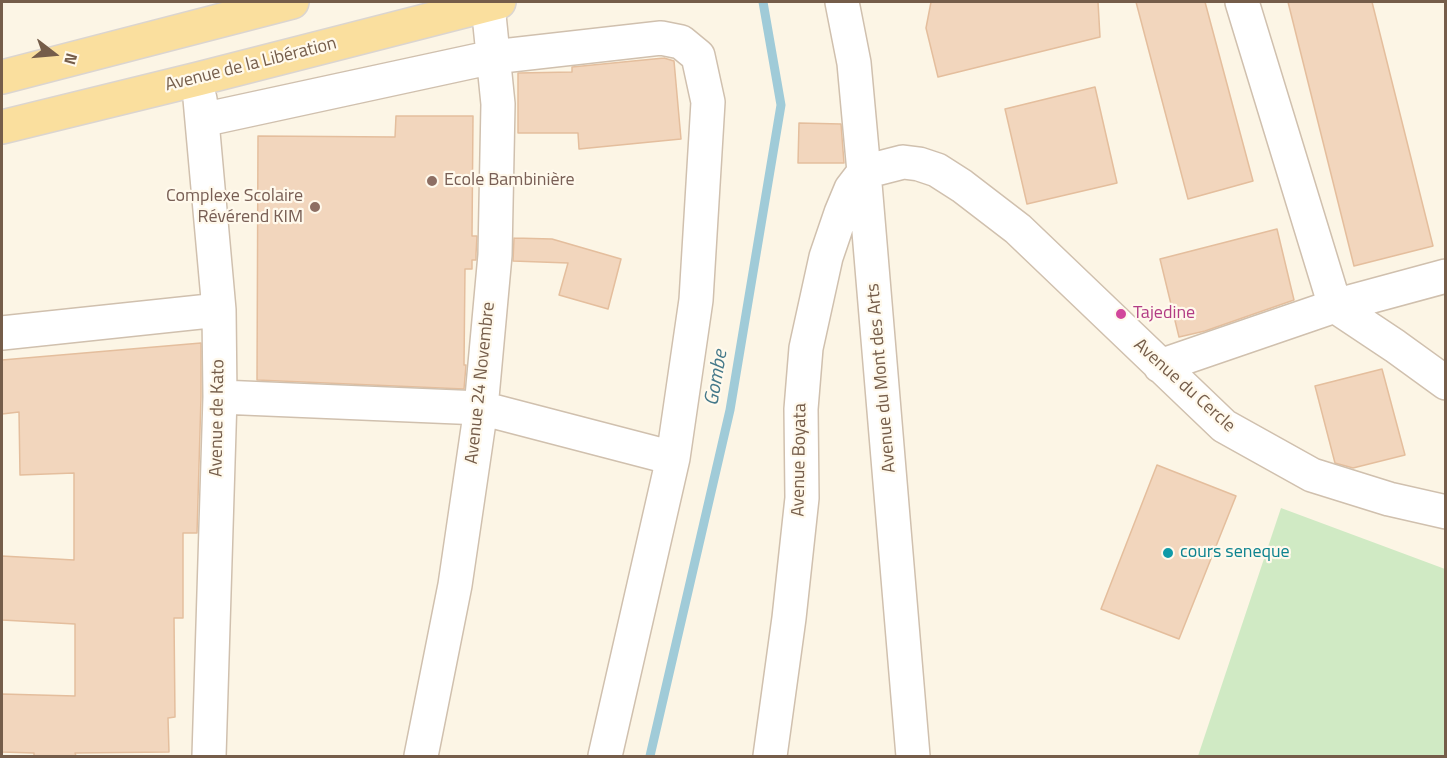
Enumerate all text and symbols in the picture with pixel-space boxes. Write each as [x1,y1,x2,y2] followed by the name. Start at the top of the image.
[24,24,84,84] north arrow
[163,33,339,97] street label: Avenue de la Libération
[58,50,84,68] text: N
[444,170,575,192] place label: Ecole Bambinière
[425,174,439,188] marker: Ecole Bambinière
[166,186,303,228] place label: Complexe Scolaire Révérend KIM
[308,200,322,214] marker: Complexe Scolaire Révérend KIM
[863,282,901,474] street label: Avenue du Mont des Arts
[462,301,500,465] street label: Avenue 24 Novembre
[1133,303,1195,325] place label: Tajedine
[1114,307,1128,321] marker: Tajedine
[1129,335,1239,437] street label: Avenue du Cercle
[700,348,734,408] water label: Gombe
[206,359,230,477] street label: Avenue de Kato
[788,403,812,517] street label: Avenue Boyata
[1180,542,1290,564] place label: cours seneque
[1161,546,1175,560] marker: cours seneque

